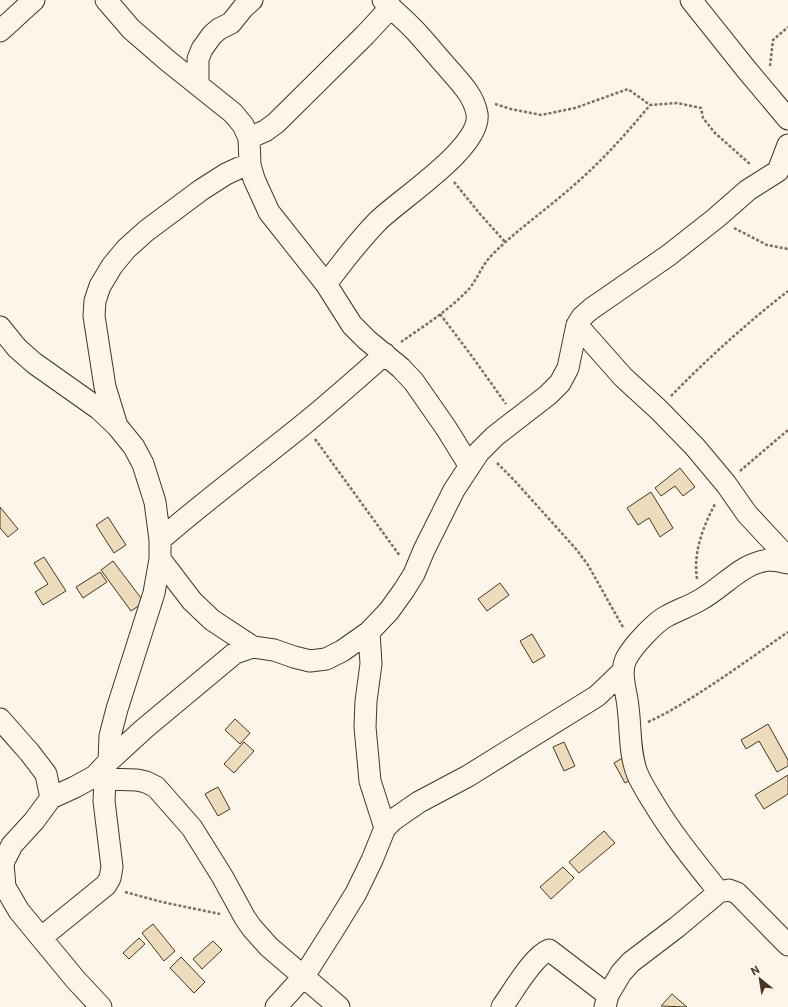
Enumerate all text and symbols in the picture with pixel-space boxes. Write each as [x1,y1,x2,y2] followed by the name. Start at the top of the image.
[740,959,780,999] north arrow
[749,963,762,978] text: N

